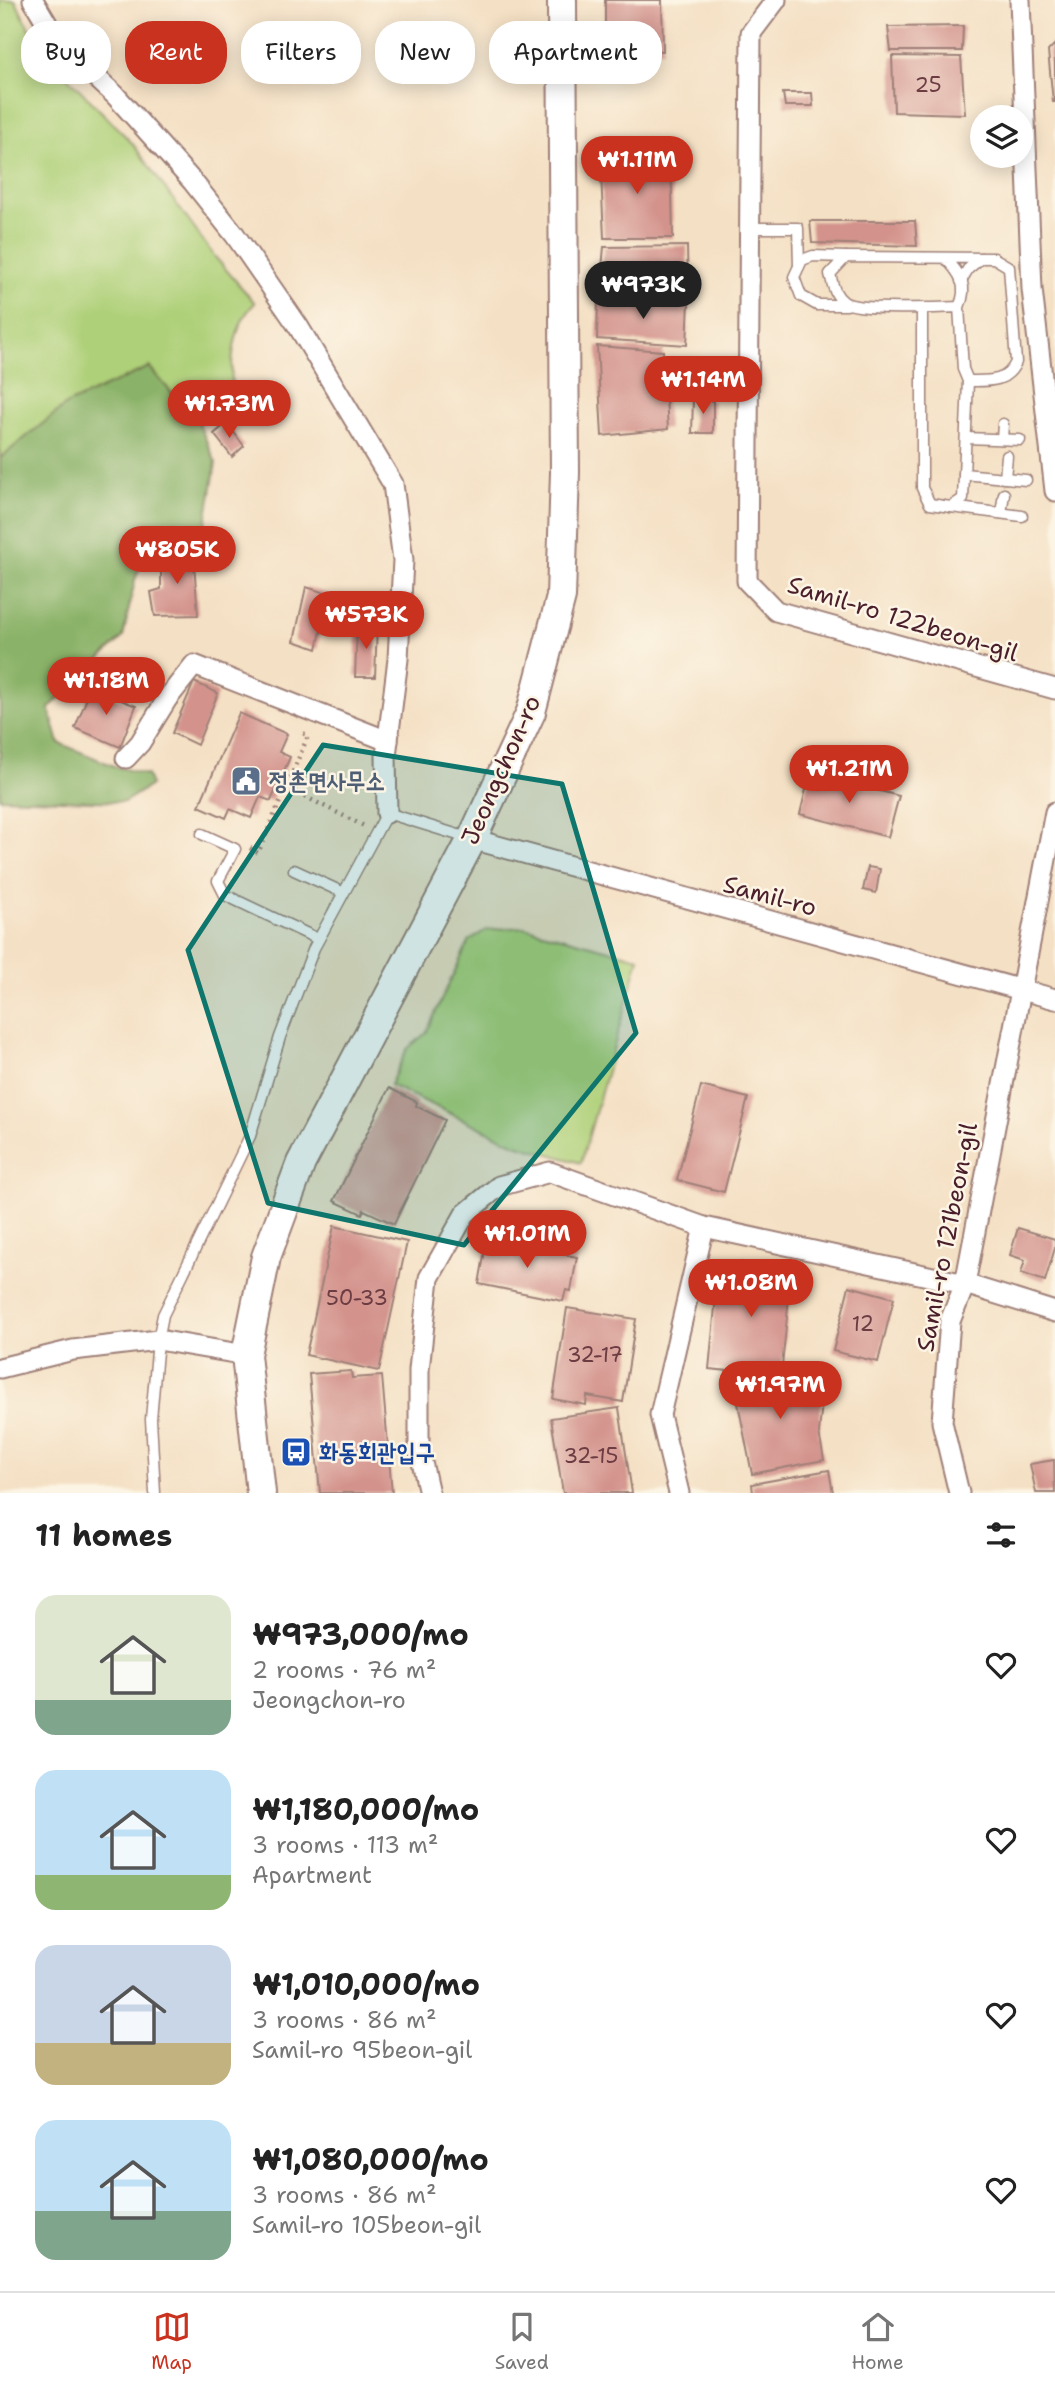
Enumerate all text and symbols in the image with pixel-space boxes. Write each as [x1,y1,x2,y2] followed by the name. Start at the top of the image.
[21,21,111,84] chip: Buy
[125,21,227,84] chip: Rent
[241,21,361,84] chip: Filters
[375,21,475,84] chip: New
[489,21,662,84] chip: Apartment
[914,71,942,99] house number: 25
[970,105,1033,168] map controls
[970,105,1033,168] button: layers
[580,136,694,196] pin: ₩1.11M
[597,144,677,174] text: ₩1.11M
[594,262,692,321] pin: ₩973K
[601,269,685,299] text: ₩973K
[646,356,760,416] pin: ₩1.14M
[660,364,746,394] text: ₩1.14M
[172,380,286,440] pin: ₩1.73M
[184,388,274,418] text: ₩1.73M
[128,526,226,586] pin: ₩805K
[135,534,219,564] text: ₩805K
[784,569,1023,670] street label: Samil-ro 122beon-gil
[317,592,415,651] pin: ₩573K
[324,599,408,629] text: ₩573K
[49,658,163,717] pin: ₩1.18M
[63,665,149,695] text: ₩1.18M
[454,690,548,850] street label: Jeongchon-ro
[792,746,906,805] pin: ₩1.21M
[805,753,893,783] text: ₩1.21M
[229,764,263,798] public building icon: 정촌면사무소
[269,765,385,797] place label: 정촌면사무소
[720,868,820,924] street label: Samil-ro
[909,1119,985,1354] street label: Samil-ro 121beon-gil
[470,1210,584,1270] pin: ₩1.01M
[483,1218,571,1248] text: ₩1.01M
[694,1260,808,1319] pin: ₩1.08M
[704,1267,798,1297] text: ₩1.08M
[326,1284,388,1312] house number: 50-33
[852,1310,874,1338] house number: 12
[567,1341,623,1369] house number: 32-17
[723,1362,837,1421] pin: ₩1.97M
[735,1369,825,1399] text: ₩1.97M
[279,1435,313,1469] bus stop icon: 화동회관입구
[319,1436,435,1468] place label: 화동회관입구
[564,1442,619,1470] house number: 32-15
[35,1515,172,1556] text: 11 homes
[982,1516,1020,1554] icon: filters
[252,1614,469,1655] text: ₩973,000/mo
[91,1623,175,1707] icon: home
[982,1646,1020,1684] icon: heart
[252,1655,436,1685] text: 2 rooms · 76 m²
[252,1685,406,1715] text: Jeongchon-ro
[252,1789,479,1830] text: ₩1,180,000/mo
[91,1798,175,1882] icon: home
[982,1821,1020,1859] icon: heart
[252,1830,438,1860] text: 3 rooms · 113 m²
[252,1860,372,1890] text: Apartment
[252,1964,480,2005] text: ₩1,010,000/mo
[91,1973,175,2057] icon: home
[982,1996,1020,2034] icon: heart
[252,2005,437,2035] text: 3 rooms · 86 m²
[252,2035,472,2065] text: Samil-ro 95beon-gil
[252,2139,489,2180] text: ₩1,080,000/mo
[91,2148,175,2232] icon: home
[982,2171,1020,2209] icon: heart
[252,2180,437,2210] text: 3 rooms · 86 m²
[252,2210,481,2240] text: Samil-ro 105beon-gil
[151,2308,192,2375] tab: Map
[495,2308,549,2375] tab: Saved
[851,2308,904,2375] tab: Home

